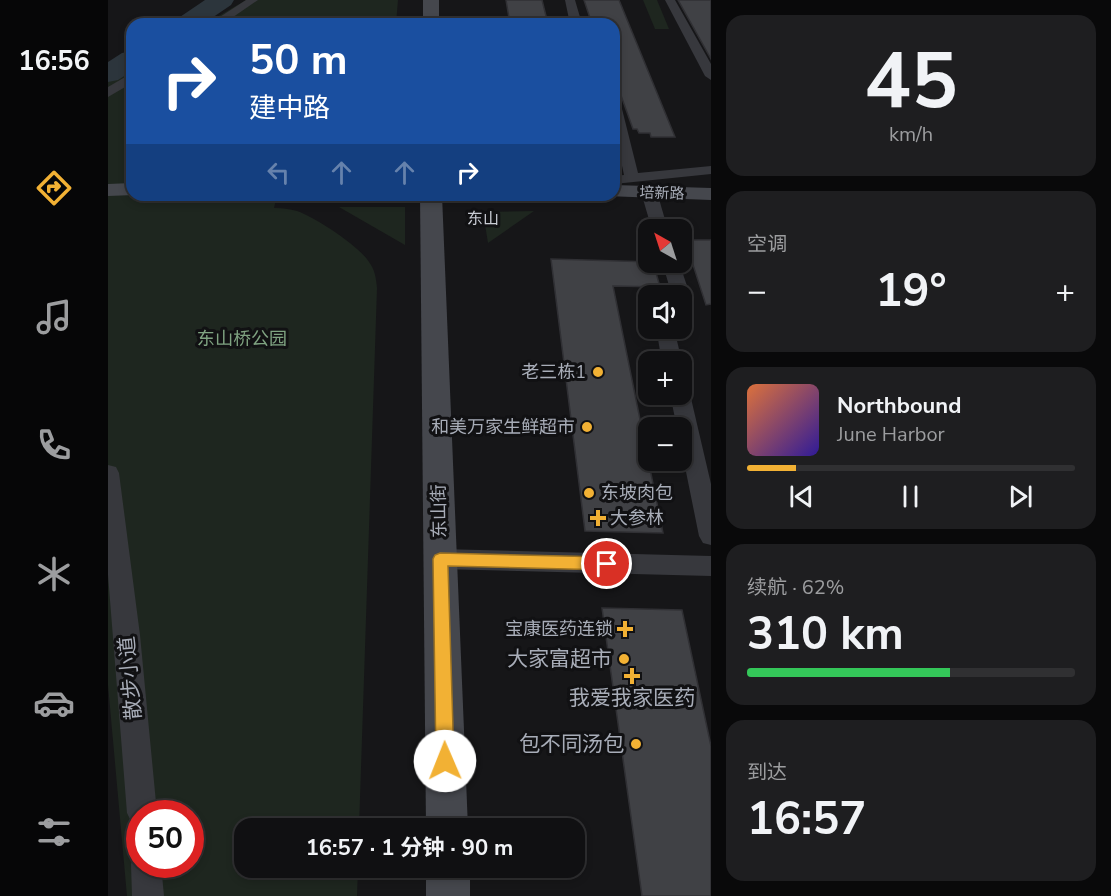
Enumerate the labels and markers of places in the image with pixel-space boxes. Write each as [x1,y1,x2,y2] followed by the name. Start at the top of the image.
[521,360,586,384] place label: 老三栋1
[591,365,605,379] marker: 老三栋1
[431,415,575,439] place label: 和美万家生鲜超市
[580,420,594,434] marker: 和美万家生鲜超市
[601,481,673,505] place label: 东坡肉包
[582,486,596,500] marker: 东坡肉包
[610,506,664,530] place label: 大参林
[591,511,605,525] marker: 大参林
[581,538,632,589] pin
[505,617,613,641] place label: 宝康医药连锁
[618,622,632,636] marker: 宝康医药连锁
[507,645,612,673] place label: 大家富超市
[617,652,631,666] marker: 大家富超市
[625,669,639,683] marker: 我爱我家医药
[569,684,695,712] place label: 我爱我家医药
[519,730,624,758] place label: 包不同汤包
[629,737,643,751] marker: 包不同汤包

